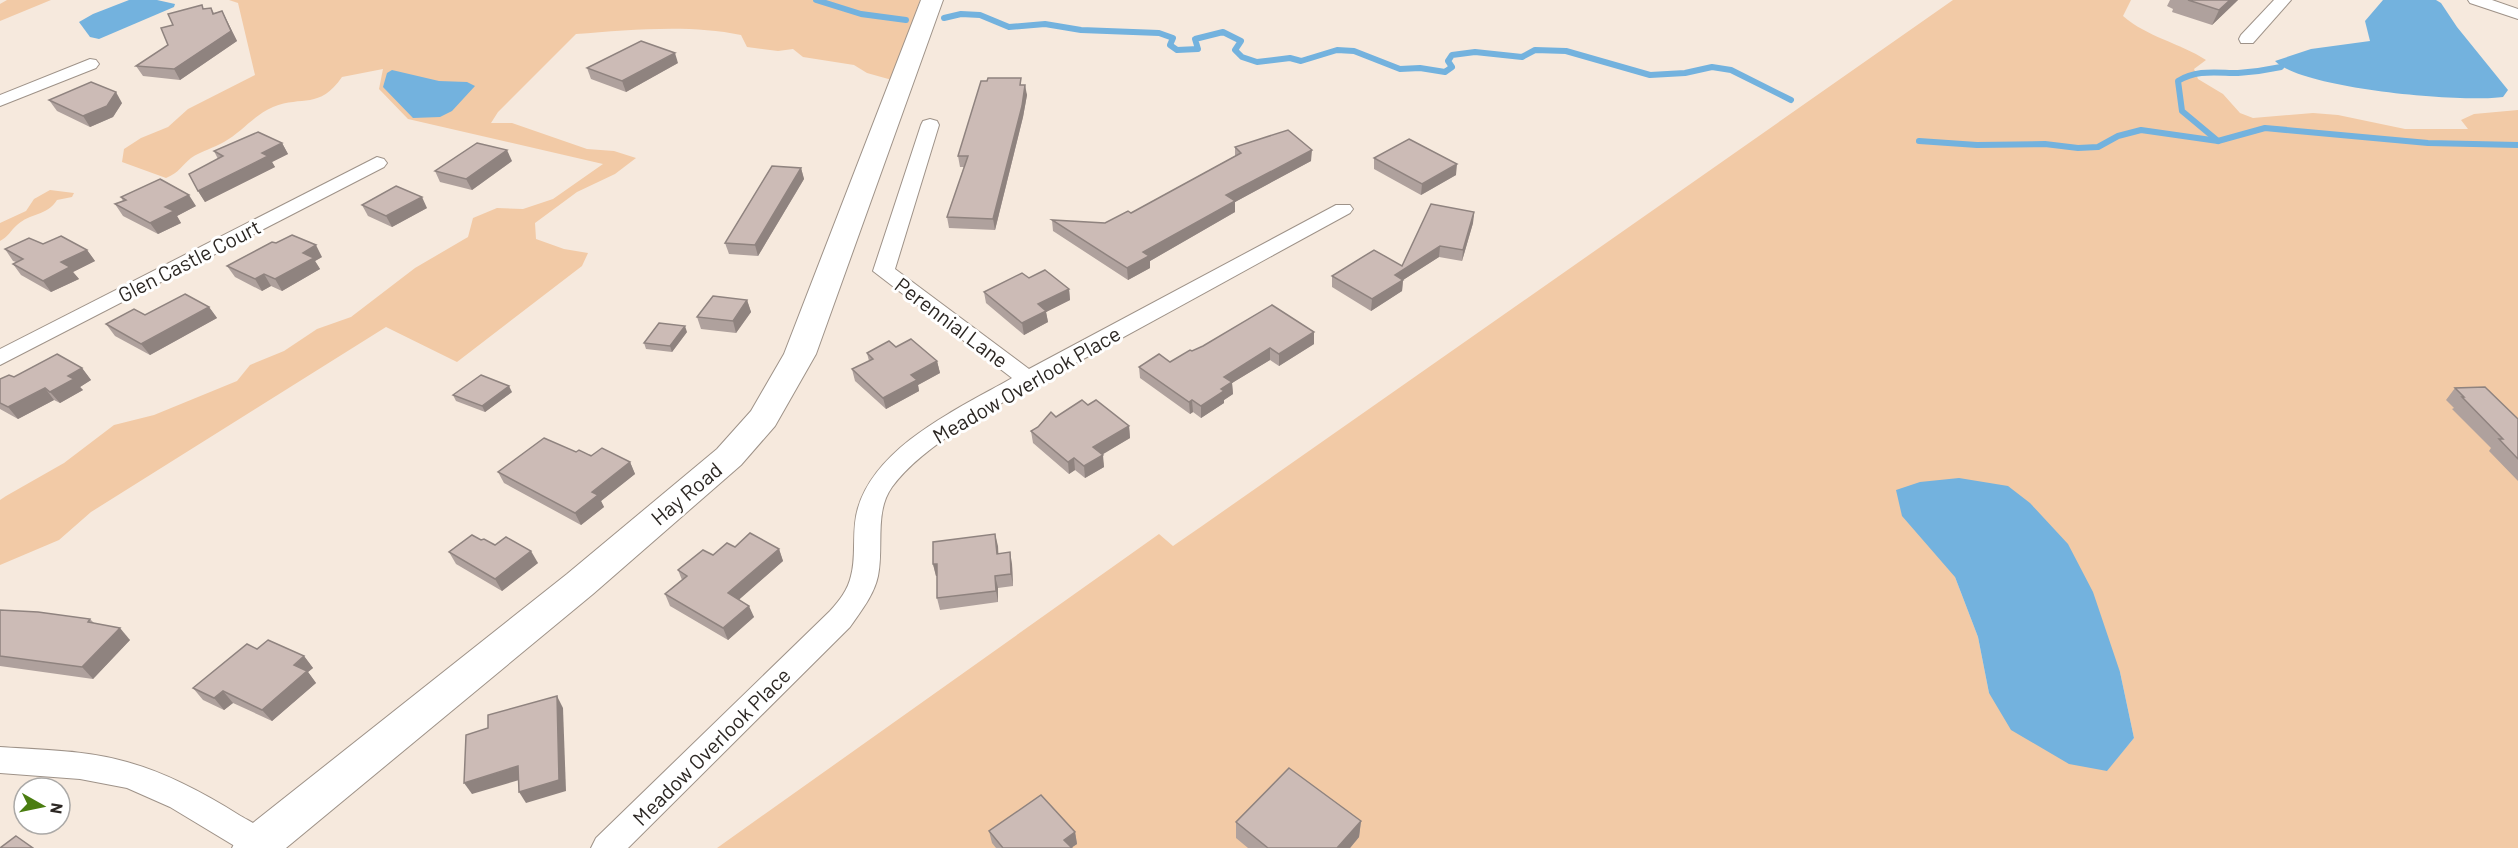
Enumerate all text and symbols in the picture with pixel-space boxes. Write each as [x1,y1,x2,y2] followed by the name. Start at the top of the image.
[114,213,264,307] street label: Glen Castle Court
[891,271,1013,373] street label: Perennial Lane
[928,320,1124,448] street label: Meadow Overlook Place
[646,456,726,530] street label: Hay Road
[627,662,795,830] street label: Meadow Overlook Place
[12,776,72,836] north arrow
[47,802,68,815] text: N

